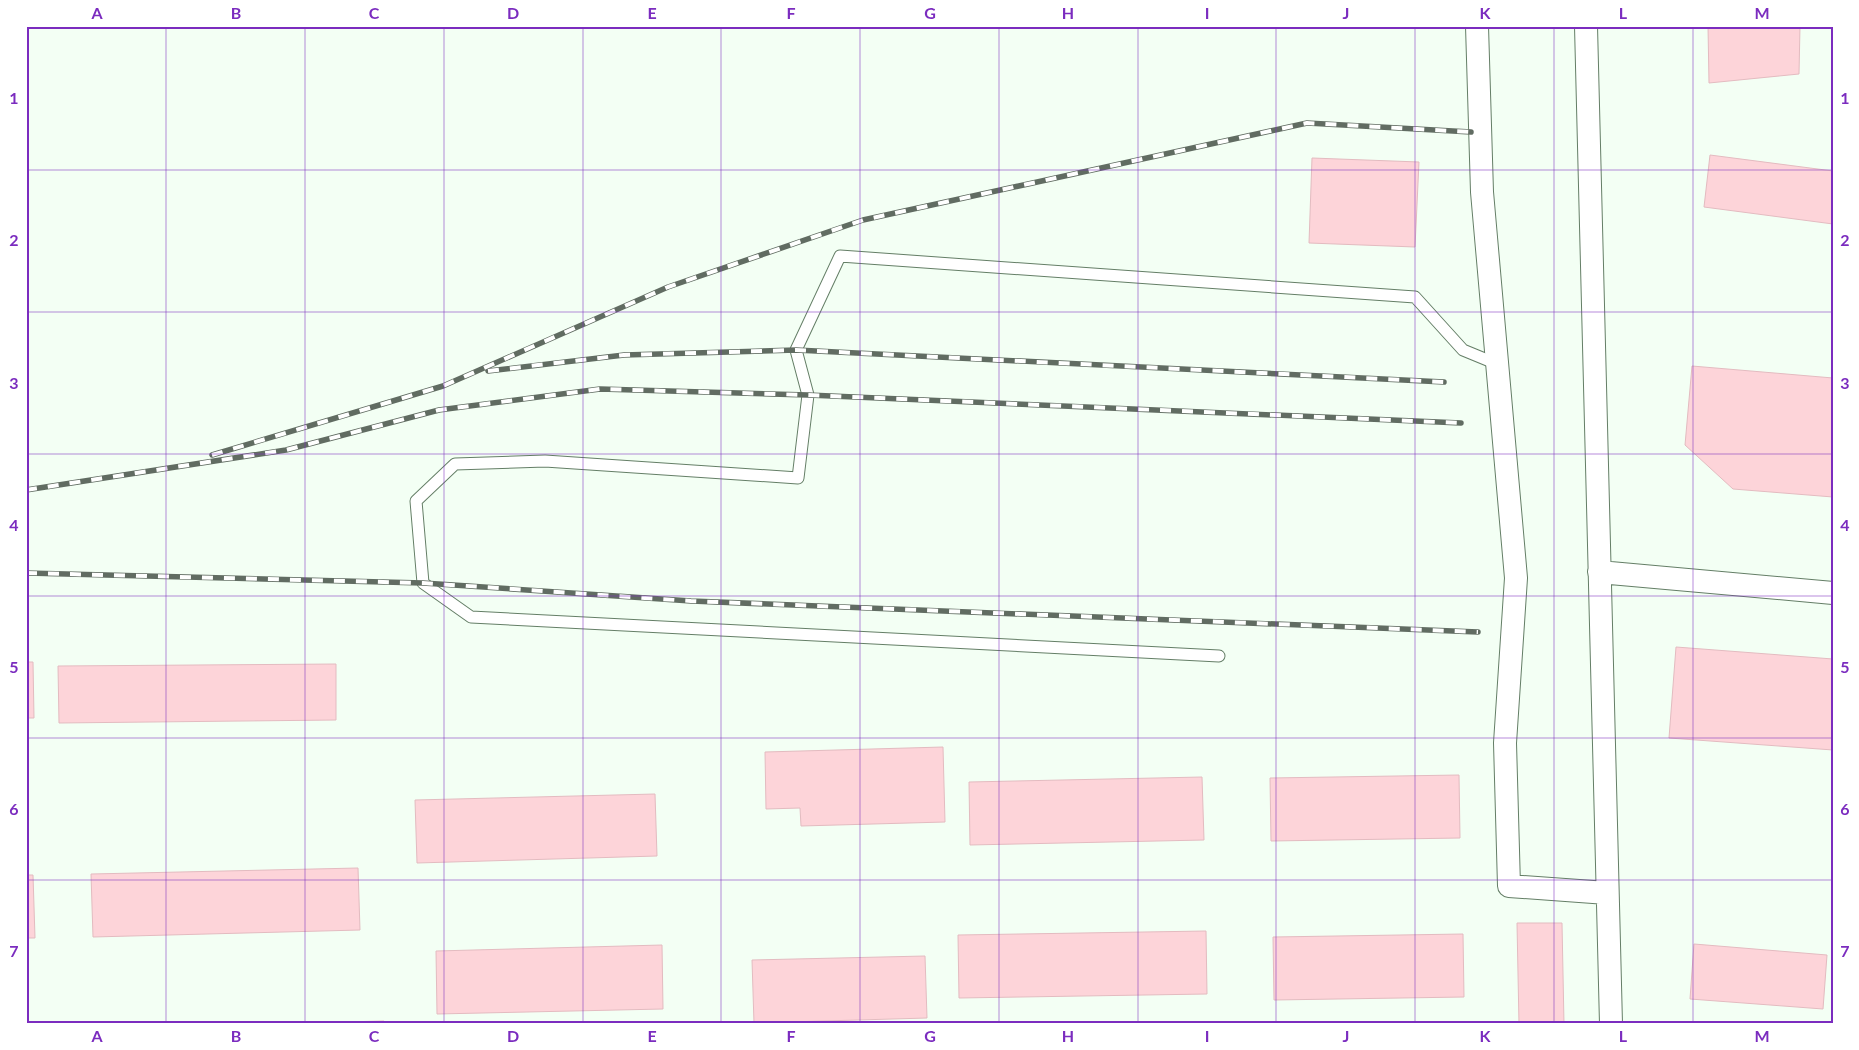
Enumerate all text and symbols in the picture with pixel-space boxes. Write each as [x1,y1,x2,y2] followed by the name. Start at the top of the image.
[90,3,103,22] text: A
[231,3,241,22] text: B
[369,3,380,22] text: C
[507,3,519,22] text: D
[647,3,657,22] text: E
[786,3,796,22] text: F
[924,3,936,22] text: G
[1062,3,1074,22] text: H
[1205,3,1209,22] text: I
[1343,3,1349,22] text: J
[1480,3,1492,22] text: K
[1619,3,1628,22] text: L
[1754,3,1770,22] text: M
[9,88,19,107] text: 1
[1840,88,1850,107] text: 1
[9,230,19,249] text: 2
[1840,230,1850,249] text: 2
[9,373,19,392] text: 3
[1840,373,1850,392] text: 3
[9,515,19,534] text: 4
[1840,515,1850,534] text: 4
[9,657,19,676] text: 5
[1840,657,1850,676] text: 5
[9,799,19,818] text: 6
[1840,799,1850,818] text: 6
[9,941,19,960] text: 7
[1840,941,1850,960] text: 7
[90,1026,103,1045] text: A
[231,1026,241,1045] text: B
[369,1026,380,1045] text: C
[507,1026,519,1045] text: D
[647,1026,657,1045] text: E
[786,1026,796,1045] text: F
[924,1026,936,1045] text: G
[1062,1026,1074,1045] text: H
[1205,1026,1209,1045] text: I
[1343,1026,1349,1045] text: J
[1480,1026,1492,1045] text: K
[1619,1026,1628,1045] text: L
[1754,1026,1770,1045] text: M

